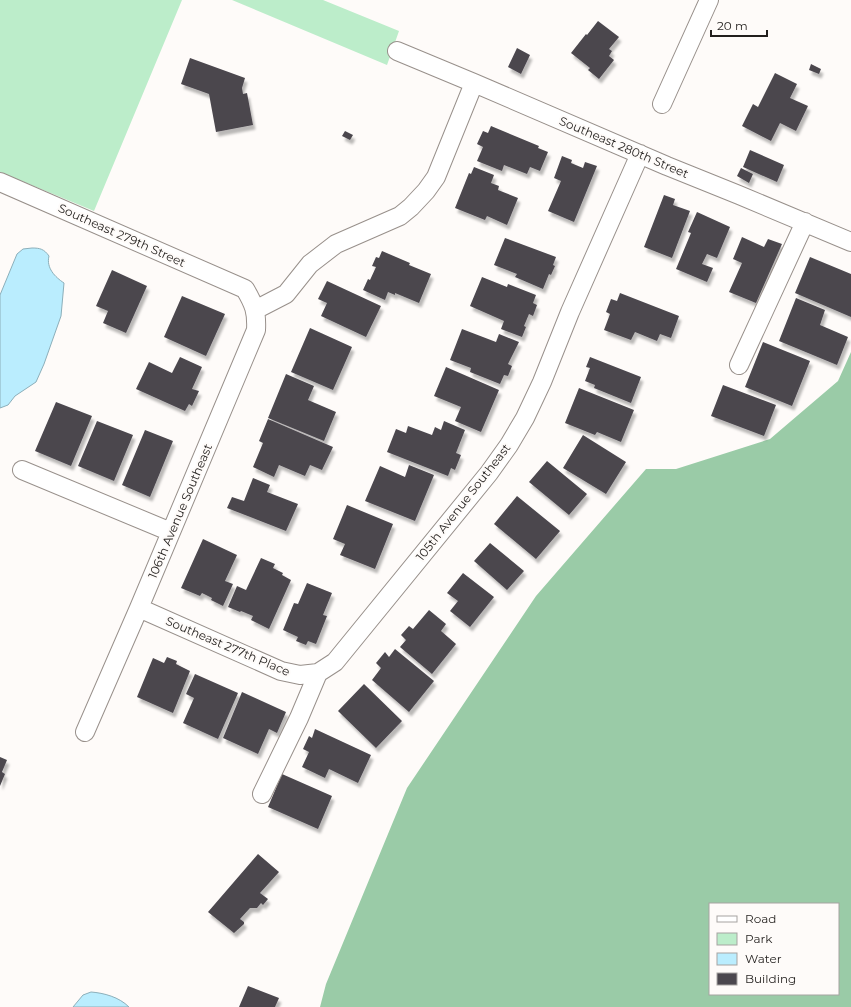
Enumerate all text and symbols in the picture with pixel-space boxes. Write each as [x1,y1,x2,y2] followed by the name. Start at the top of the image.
[711,12,767,38] scale bar
[717,18,748,33] text: 20 m
[557,113,691,181] street label: Southeast 280th Street
[56,200,188,270] street label: Southeast 279th Street
[413,440,513,564] street label: 105th Avenue Southeast
[145,441,215,581] street label: 106th Avenue Southeast
[164,613,292,679] street label: Southeast 277th Place
[709,903,839,995] legend
[745,911,776,926] text: Road
[745,931,773,946] text: Park
[745,951,782,966] text: Water
[745,971,796,986] text: Building

